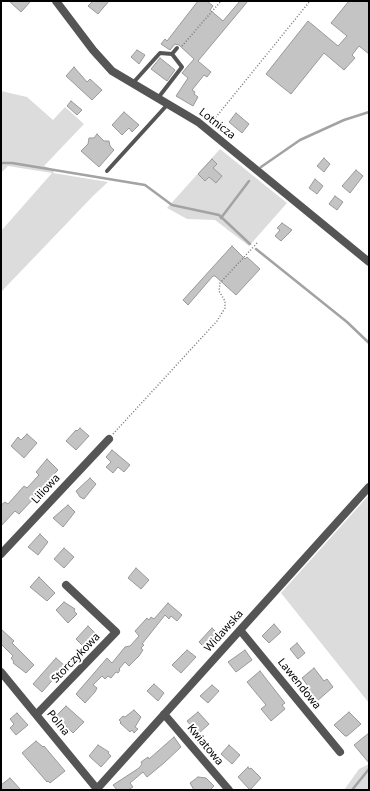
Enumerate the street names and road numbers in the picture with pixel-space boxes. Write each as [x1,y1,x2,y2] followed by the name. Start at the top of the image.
[196,106,238,142] street label: Lotnicza
[29,472,63,506] street label: Liliowa
[202,607,246,655] street label: Widawska
[49,630,103,686] street label: Storczykowa
[274,656,324,712] street label: Lawendowa
[44,708,72,738] street label: Polna
[184,722,226,768] street label: Kwiatowa

